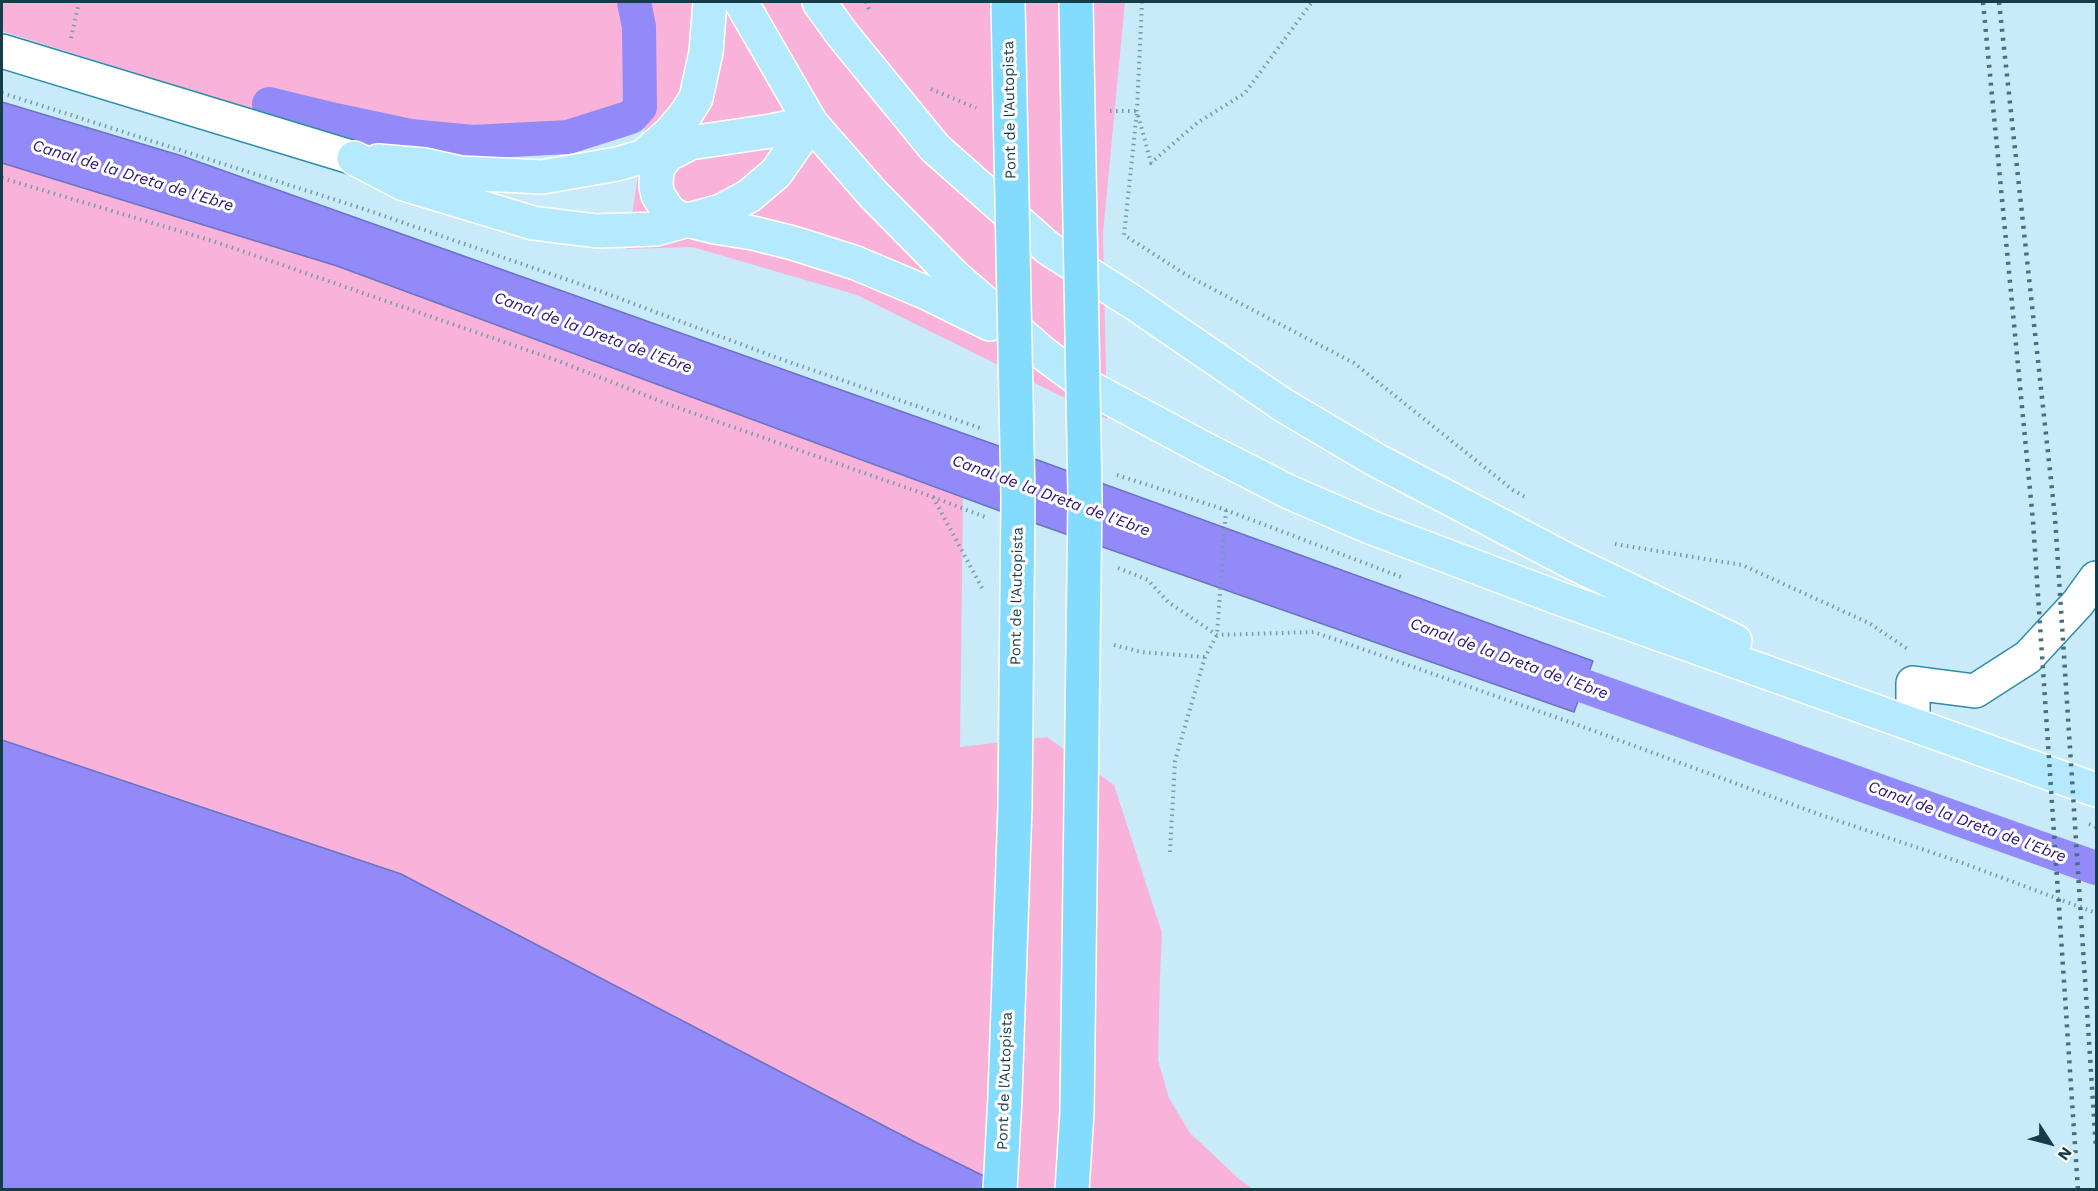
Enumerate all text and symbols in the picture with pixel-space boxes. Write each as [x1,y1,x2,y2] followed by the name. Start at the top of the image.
[1000,41,1020,179] street label: Pont de l'Autopista
[30,136,236,216] water label: Canal de la Dreta de l'Ebre
[491,288,695,378] water label: Canal de la Dreta de l'Ebre
[949,451,1153,541] water label: Canal de la Dreta de l'Ebre
[1007,527,1027,665] street label: Pont de l'Autopista
[1407,614,1611,704] water label: Canal de la Dreta de l'Ebre
[1865,777,2069,867] water label: Canal de la Dreta de l'Ebre
[994,1012,1016,1150] street label: Pont de l'Autopista
[2020,1113,2080,1173] north arrow
[2054,1143,2076,1164] text: N

